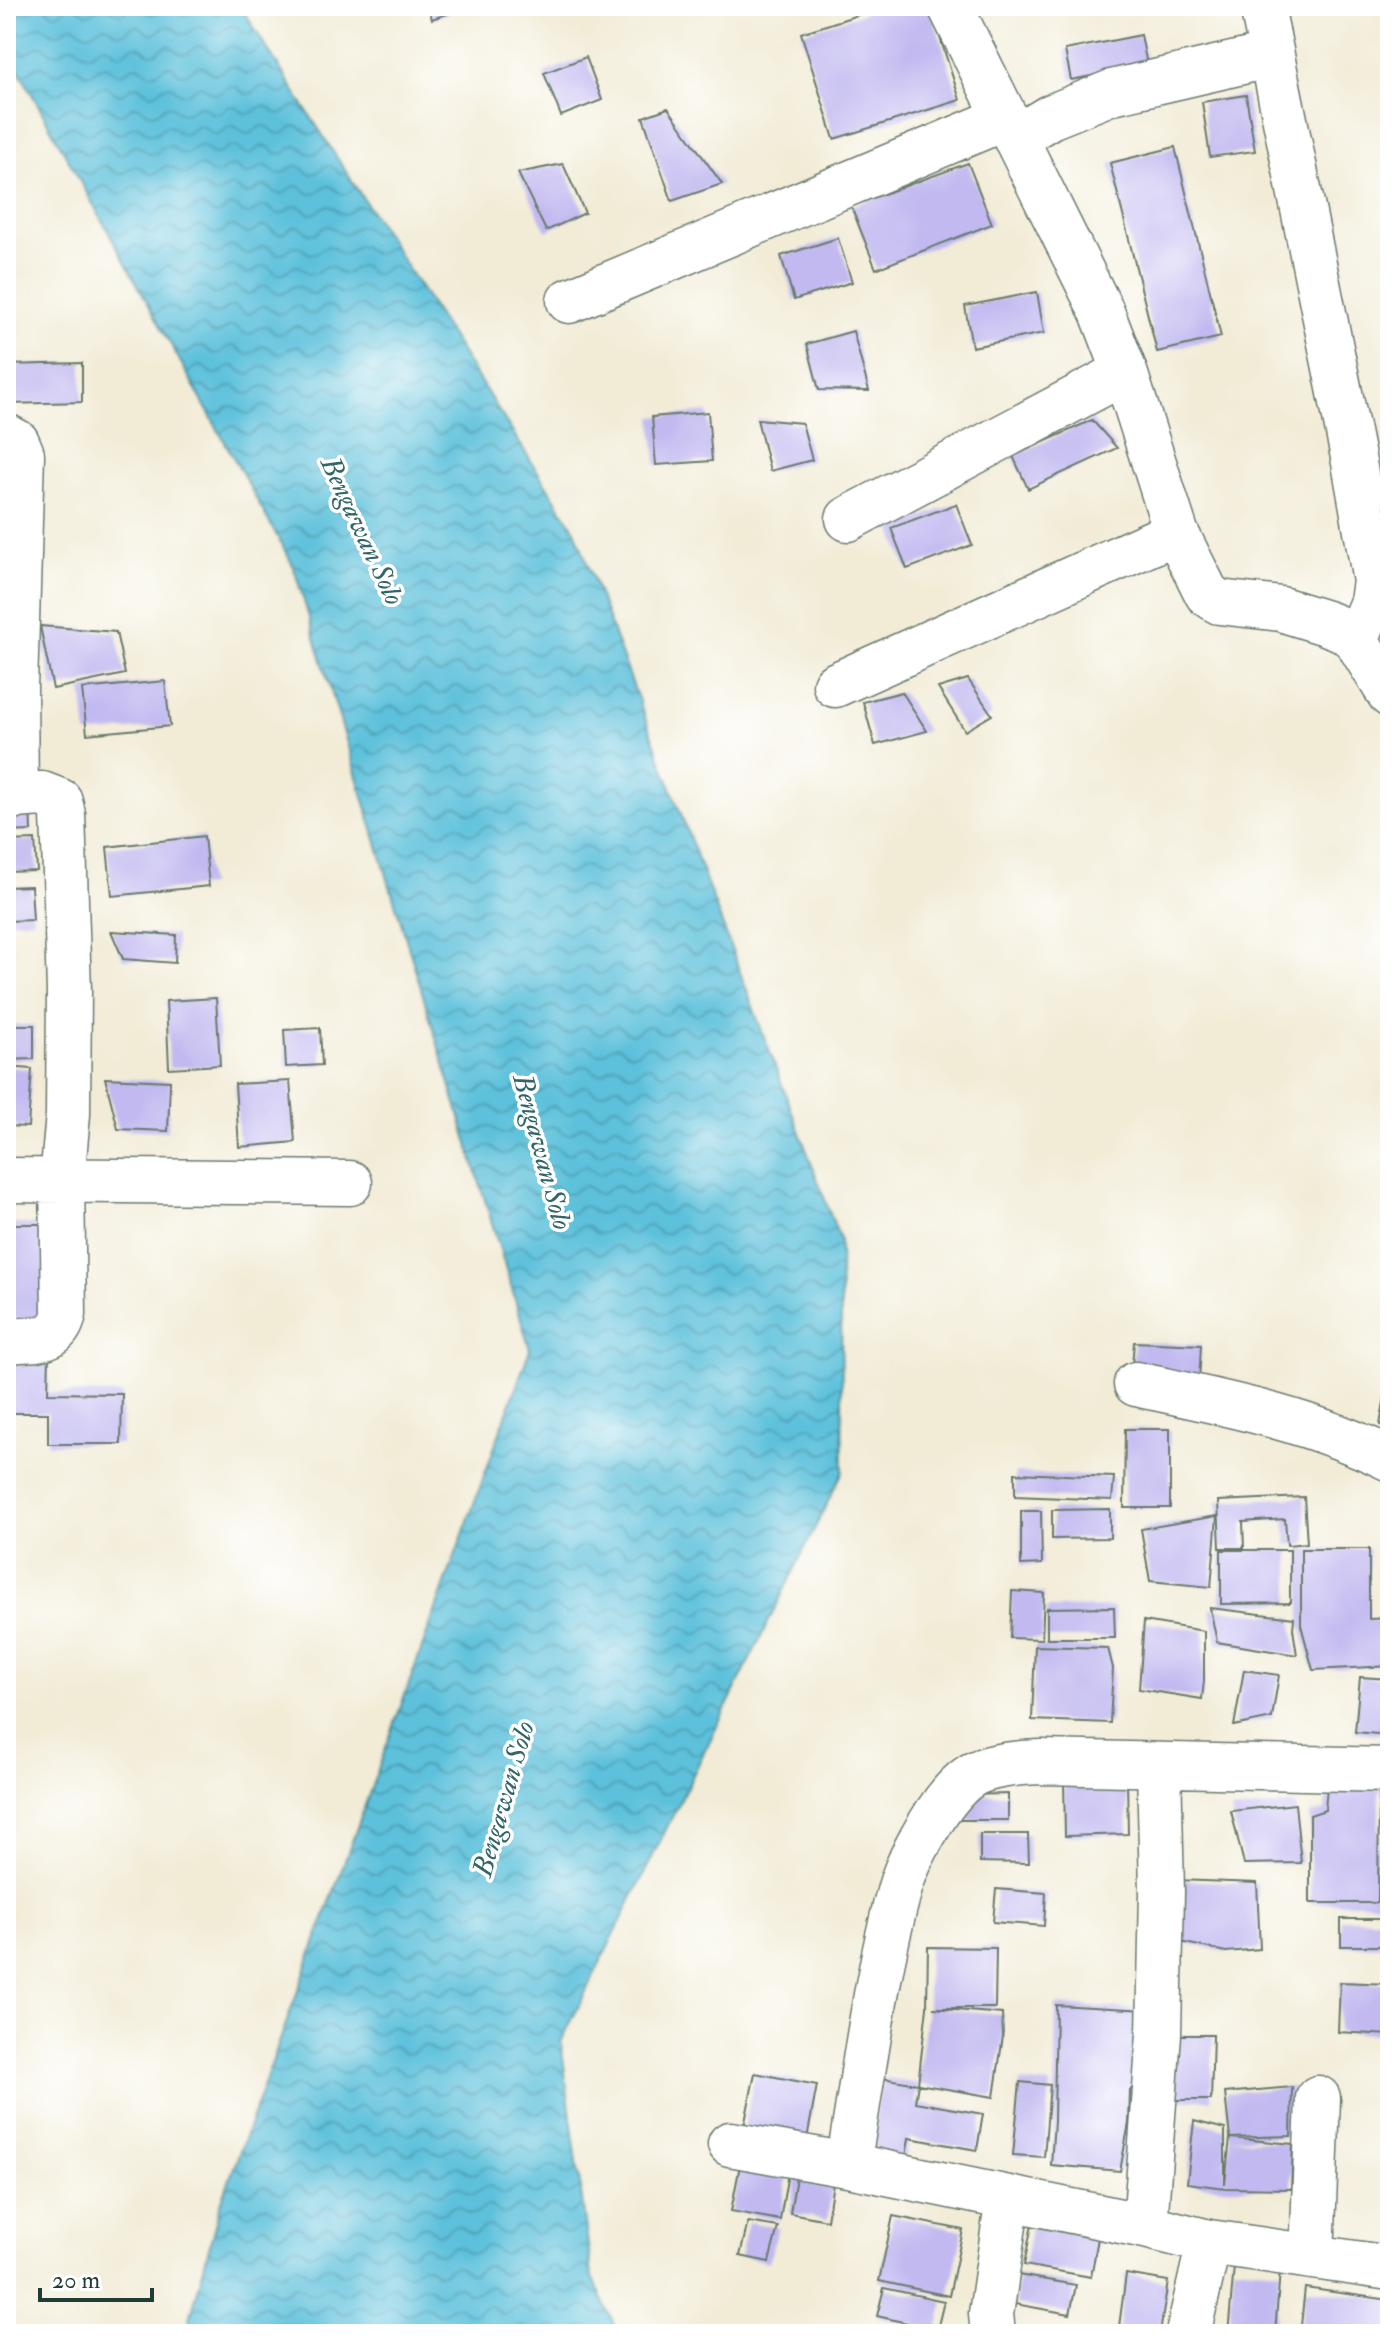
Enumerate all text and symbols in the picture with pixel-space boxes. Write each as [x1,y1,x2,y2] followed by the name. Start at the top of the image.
[312,449,412,611] water label: Bengawan Solo
[504,1068,580,1234] water label: Bengawan Solo
[465,1717,543,1883] water label: Bengawan Solo
[40,2252,152,2302] scale bar
[52,2265,101,2296] text: 20 m

